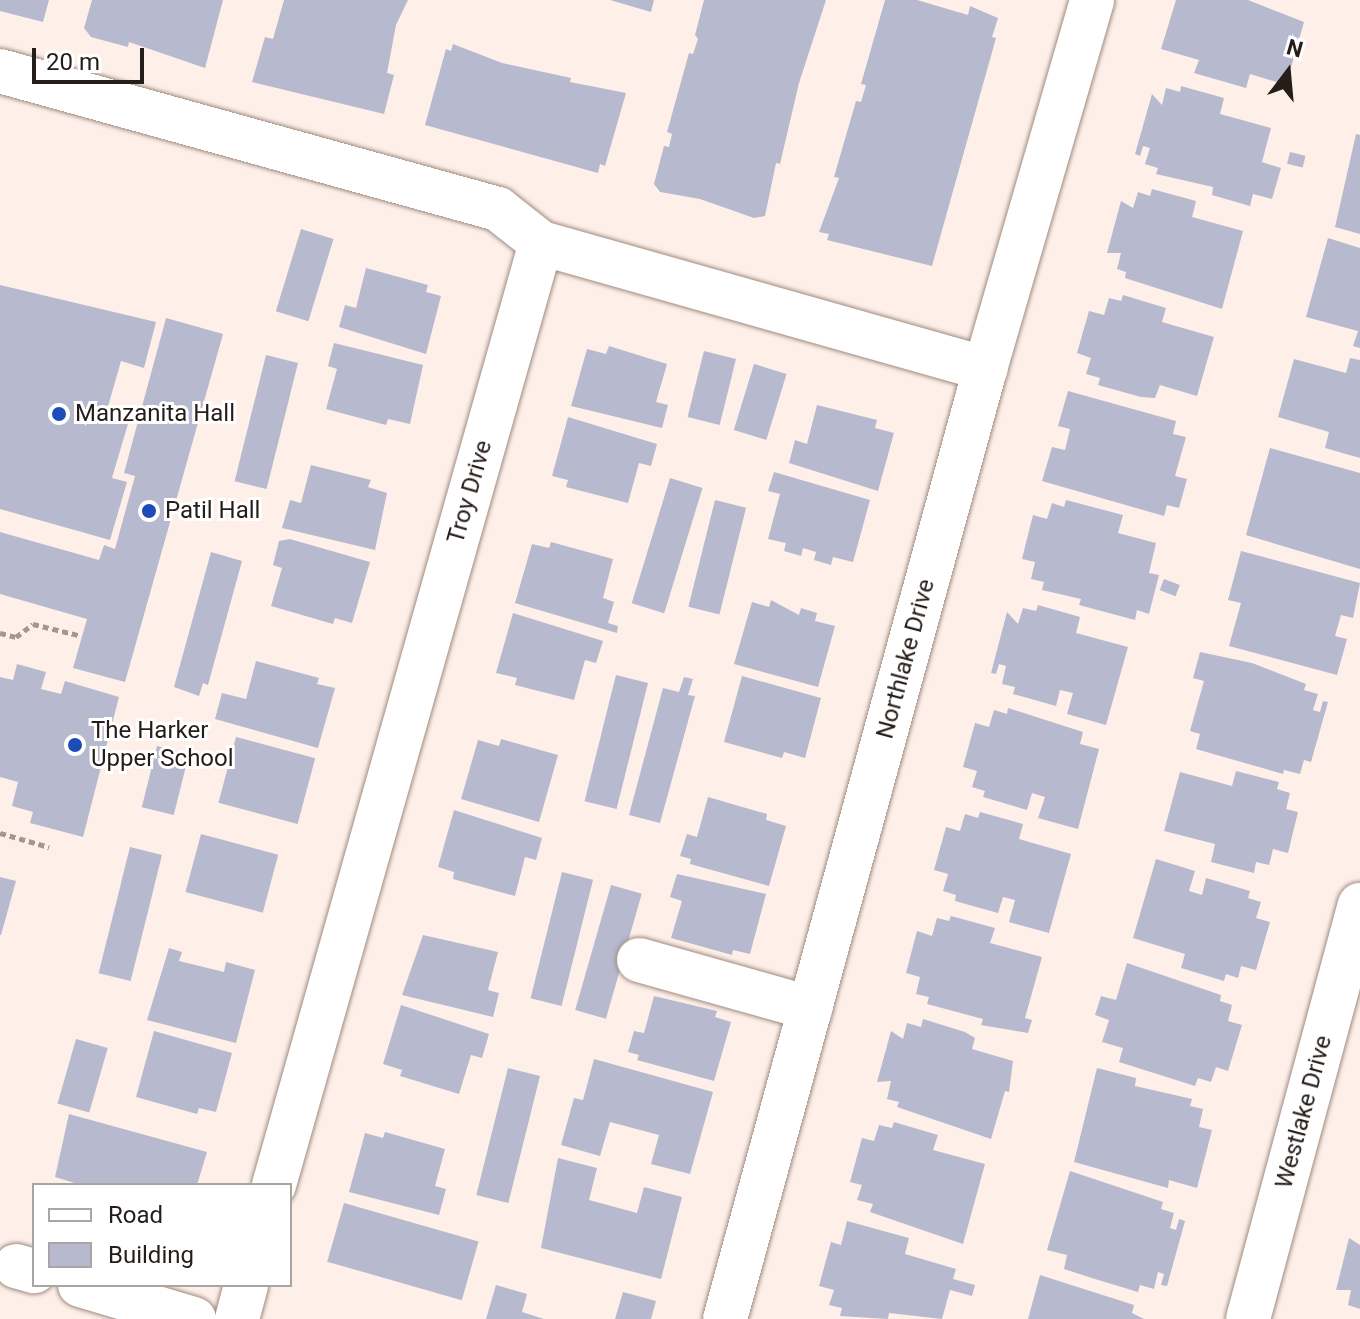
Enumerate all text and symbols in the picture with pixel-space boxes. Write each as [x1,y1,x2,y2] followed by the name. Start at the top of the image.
[36,32,148,82] scale bar
[1248,32,1328,112] north arrow
[1284,34,1306,63] text: N
[46,48,100,76] text: 20 m
[75,400,235,428] place label: Manzanita Hall
[50,405,68,423] marker: Manzanita Hall
[442,437,498,547] street label: Troy Drive
[165,497,260,525] place label: Patil Hall
[140,502,158,520] marker: Patil Hall
[871,576,941,742] street label: Northlake Drive
[91,717,234,773] place label: The Harker Upper School
[66,736,84,754] marker: The Harker Upper School
[1270,1032,1338,1192] street label: Westlake Drive
[32,1183,292,1287] legend
[108,1201,163,1229] text: Road
[108,1241,194,1269] text: Building

